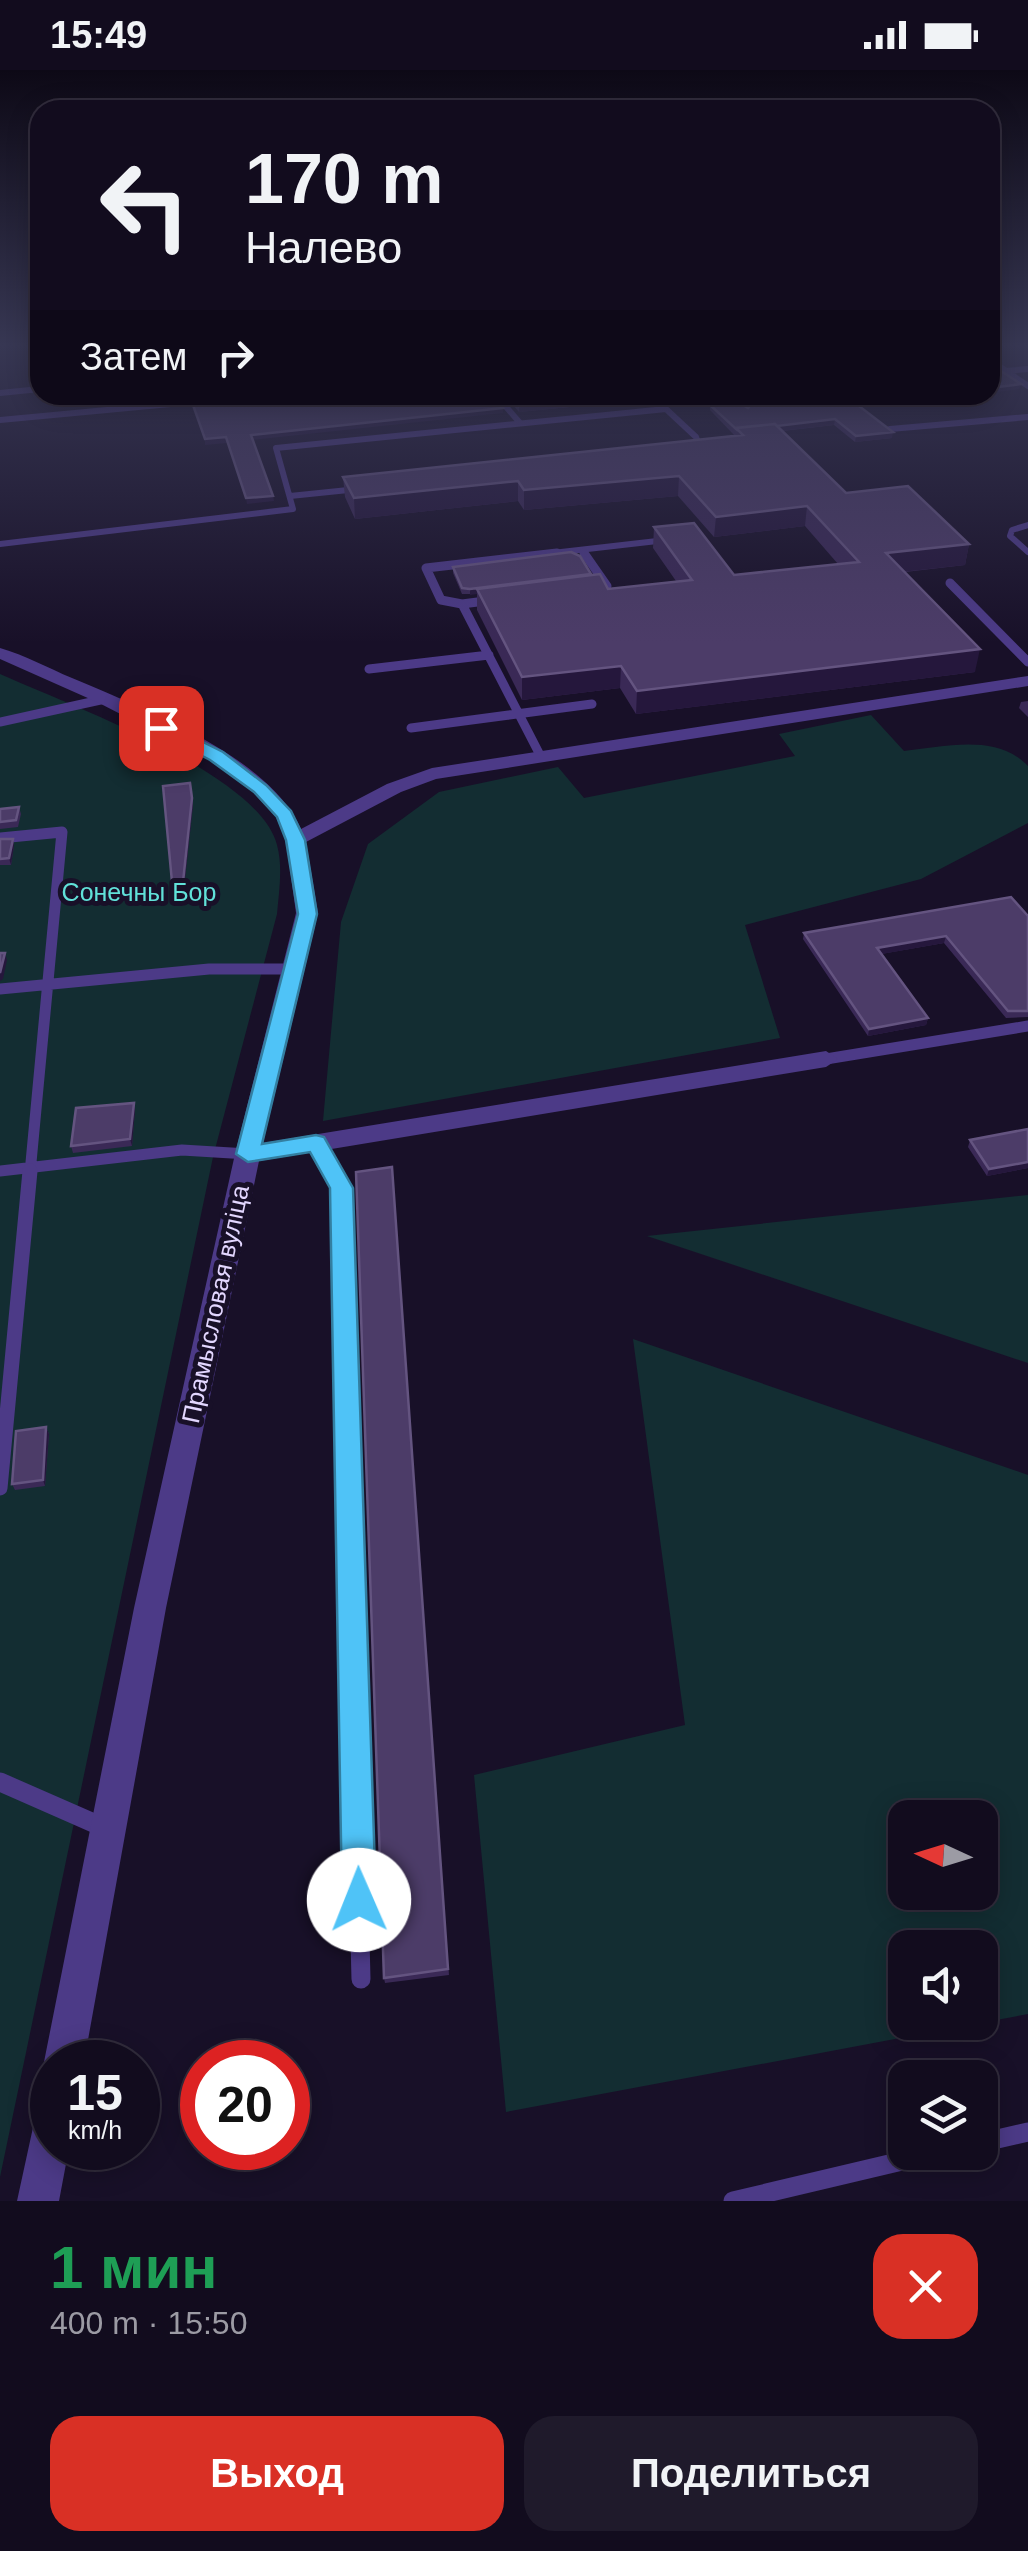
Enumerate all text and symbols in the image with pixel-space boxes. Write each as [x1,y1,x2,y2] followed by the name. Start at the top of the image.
[50,14,147,56] text: 15:49
[80,140,210,270] icon: left
[245,140,443,218] text: 170 m
[245,222,402,273] text: Налево
[208,330,263,385] icon: right
[80,336,188,378] text: Затем
[119,686,204,771] pin
[134,701,189,756] icon: arrive
[62,878,216,906] park label: Сонечны Бор
[176,1182,254,1426] street label: Прамысловая вуліца
[888,1800,998,1910] north arrow
[888,1800,998,2170] map controls
[307,1848,411,1952] position arrow
[888,1930,998,2040] button: sound
[180,2040,310,2170] speed limit sign: 20
[888,2060,998,2170] button: layers
[67,2065,123,2121] text: 15
[68,2116,122,2144] text: km/h
[50,2234,218,2301] text: 1 мин
[873,2234,978,2339] button: close
[50,2305,247,2341] text: 400 m · 15:50
[50,2416,504,2531] button: Выход
[524,2416,978,2531] button: Поделиться

